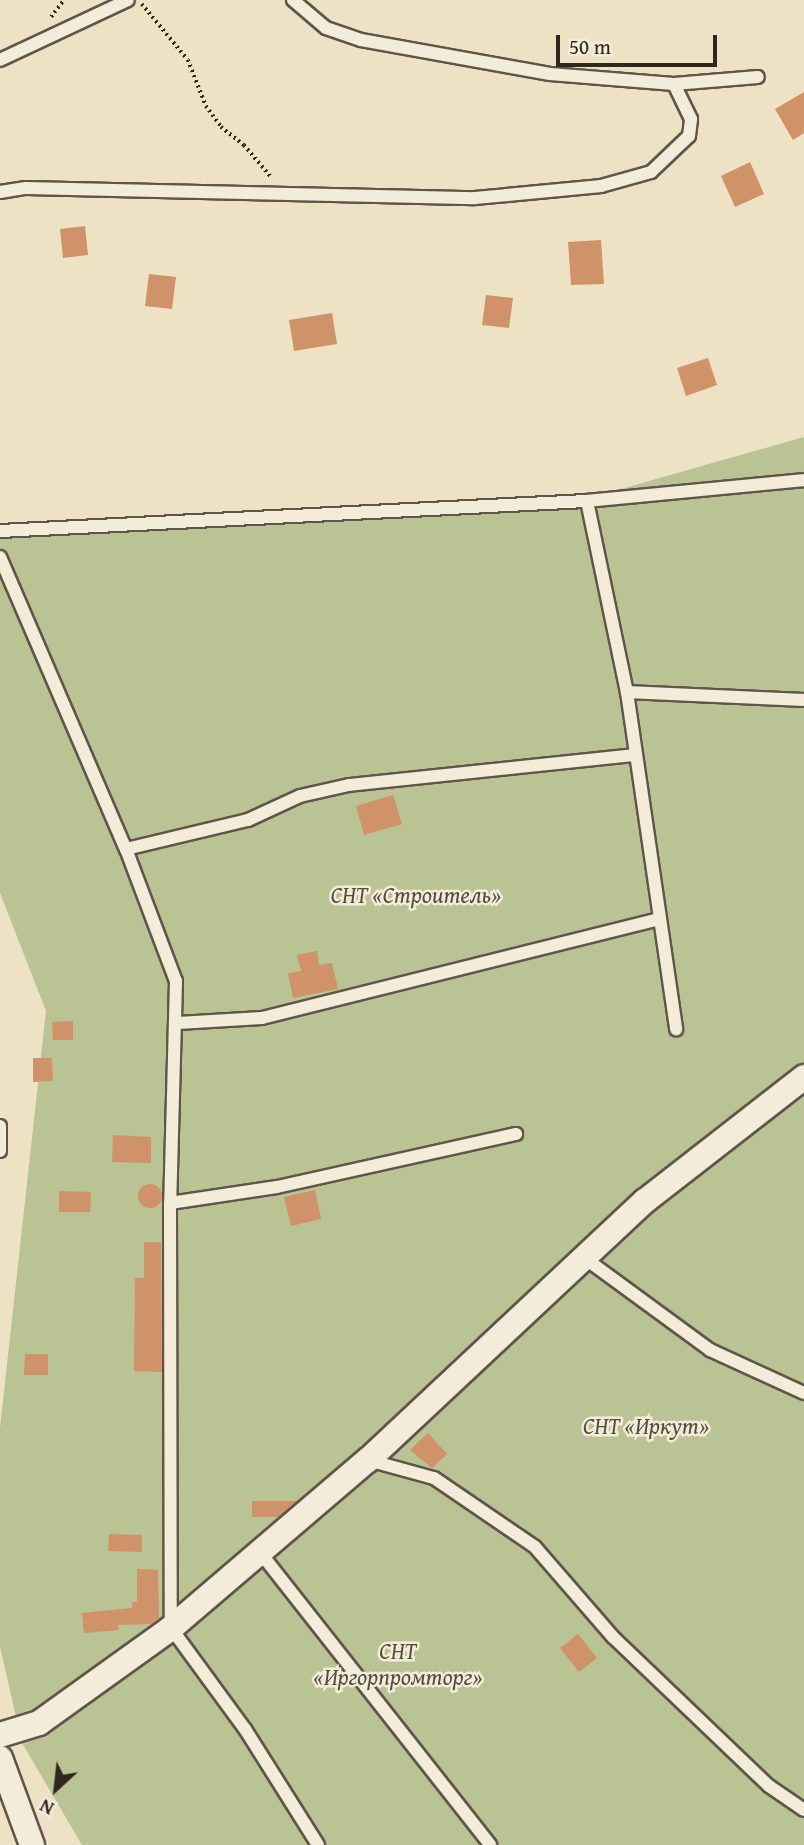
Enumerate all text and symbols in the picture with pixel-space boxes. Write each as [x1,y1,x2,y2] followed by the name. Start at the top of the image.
[559,21,720,65] scale bar
[569,31,611,62] text: 50 m
[331,881,501,909] park label: СНТ «Строитель»
[583,1412,709,1440] park label: СНТ «Иркут»
[313,1637,483,1691] park label: СНТ «Иргорпромторг»
[21,1754,91,1824] north arrow
[34,1792,58,1823] text: N

